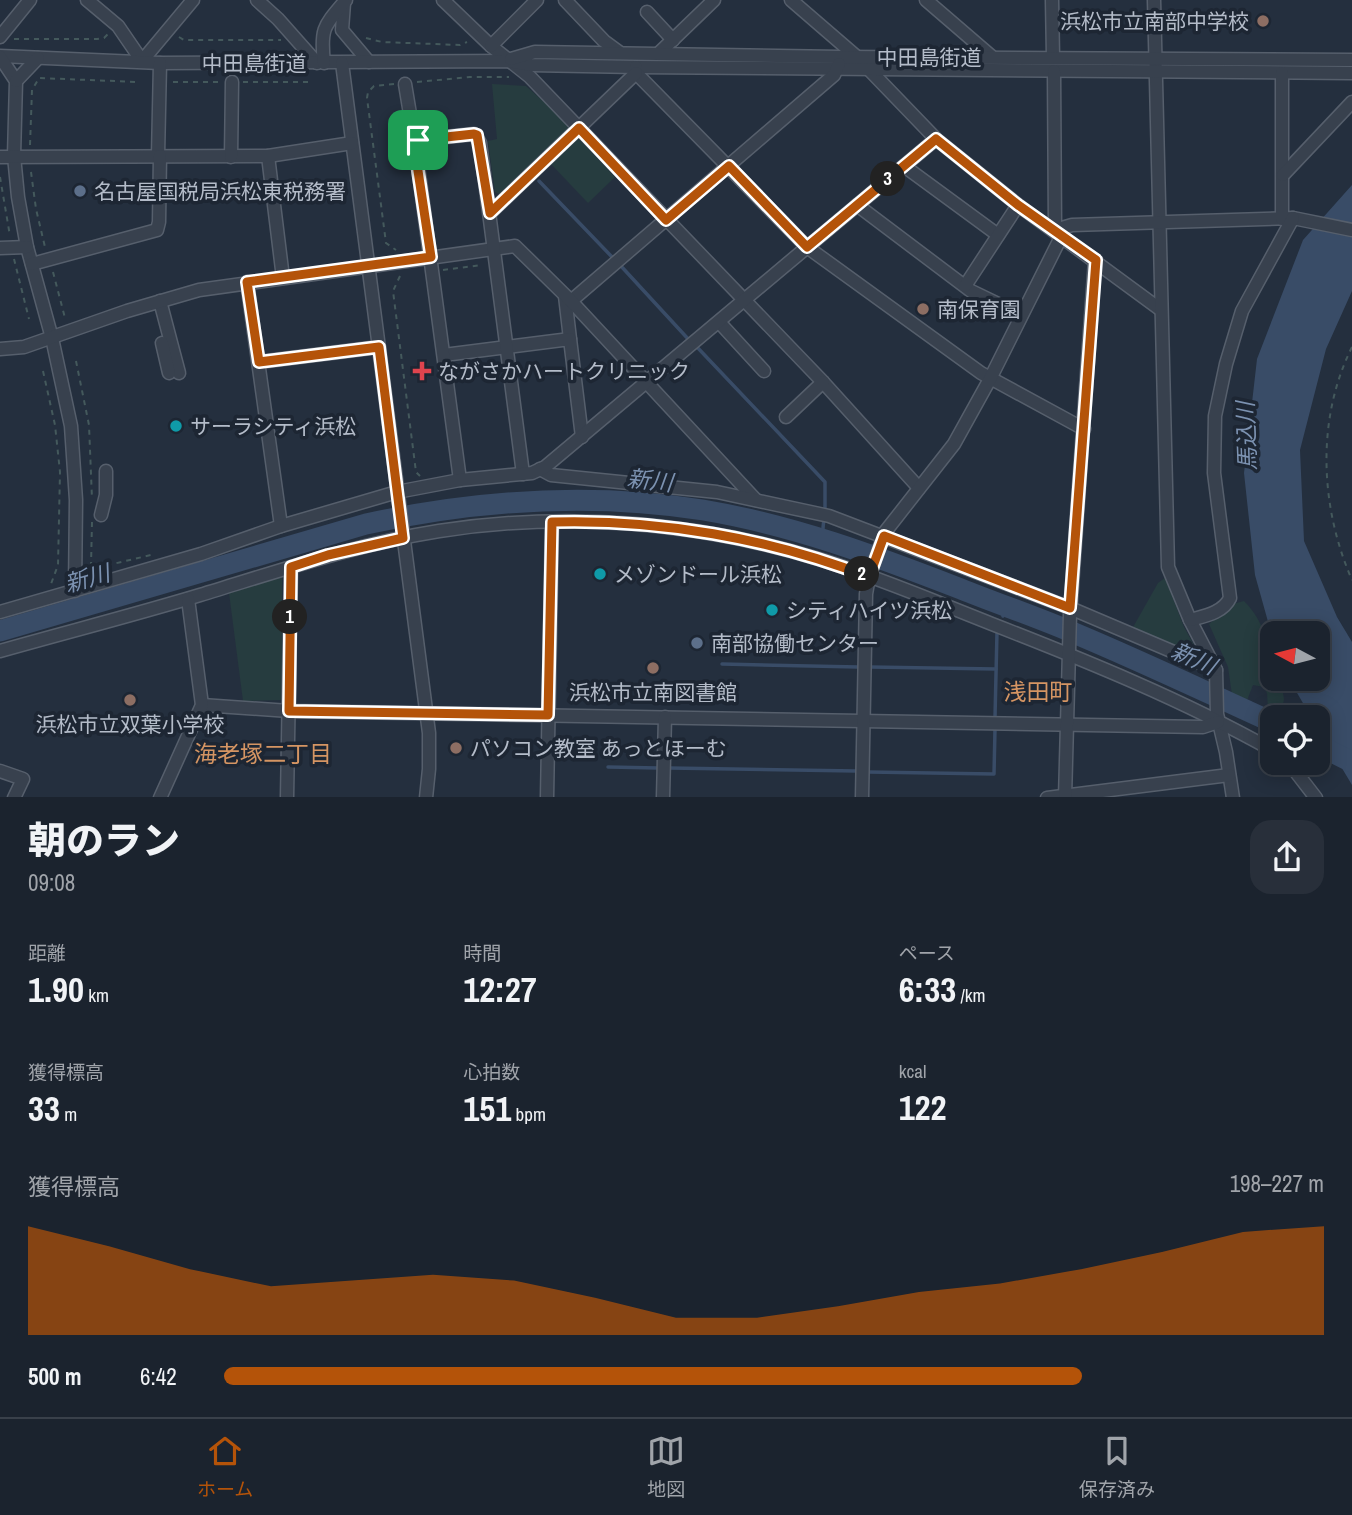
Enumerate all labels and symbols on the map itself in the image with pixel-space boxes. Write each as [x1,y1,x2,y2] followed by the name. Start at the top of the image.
[1060,7,1249,36] place label: 浜松市立南部中学校
[1255,13,1271,29] marker: 浜松市立南部中学校
[877,43,982,72] street label: 中田島街道
[202,49,307,78] street label: 中田島街道
[388,110,448,170] pin
[870,162,906,196] pin: 3
[94,177,346,206] place label: 名古屋国税局浜松東税務署
[72,183,88,199] marker: 名古屋国税局浜松東税務署
[937,295,1021,324] place label: 南保育園
[915,301,931,317] marker: 南保育園
[438,357,690,386] place label: ながさかハートクリニック
[412,361,432,381] marker: ながさかハートクリニック
[1229,398,1263,471] water label: 馬込川
[190,412,356,441] place label: サーラシティ浜松
[168,418,184,434] marker: サーラシティ浜松
[626,462,677,498] water label: 新川
[61,556,116,599] water label: 新川
[844,556,880,592] pin: 2
[614,560,782,589] place label: メゾンドール浜松
[592,566,608,582] marker: メゾンドール浜松
[786,596,952,625] place label: シティハイツ浜松
[272,600,308,634] pin: 1
[764,602,780,618] marker: シティハイツ浜松
[1260,621,1330,691] north arrow
[711,629,879,658] place label: 南部協働センター
[1167,634,1224,683] water label: 新川
[689,635,705,651] marker: 南部協働センター
[645,660,661,676] marker: 浜松市立南図書館
[1004,676,1073,707] district label: 浅田町
[569,678,737,707] place label: 浜松市立南図書館
[122,692,138,708] marker: 浜松市立双葉小学校
[36,710,225,739] place label: 浜松市立双葉小学校
[470,734,727,763] place label: パソコン教室 あっとほーむ
[194,738,332,769] district label: 海老塚二丁目
[448,740,464,756] marker: パソコン教室 あっとほーむ

